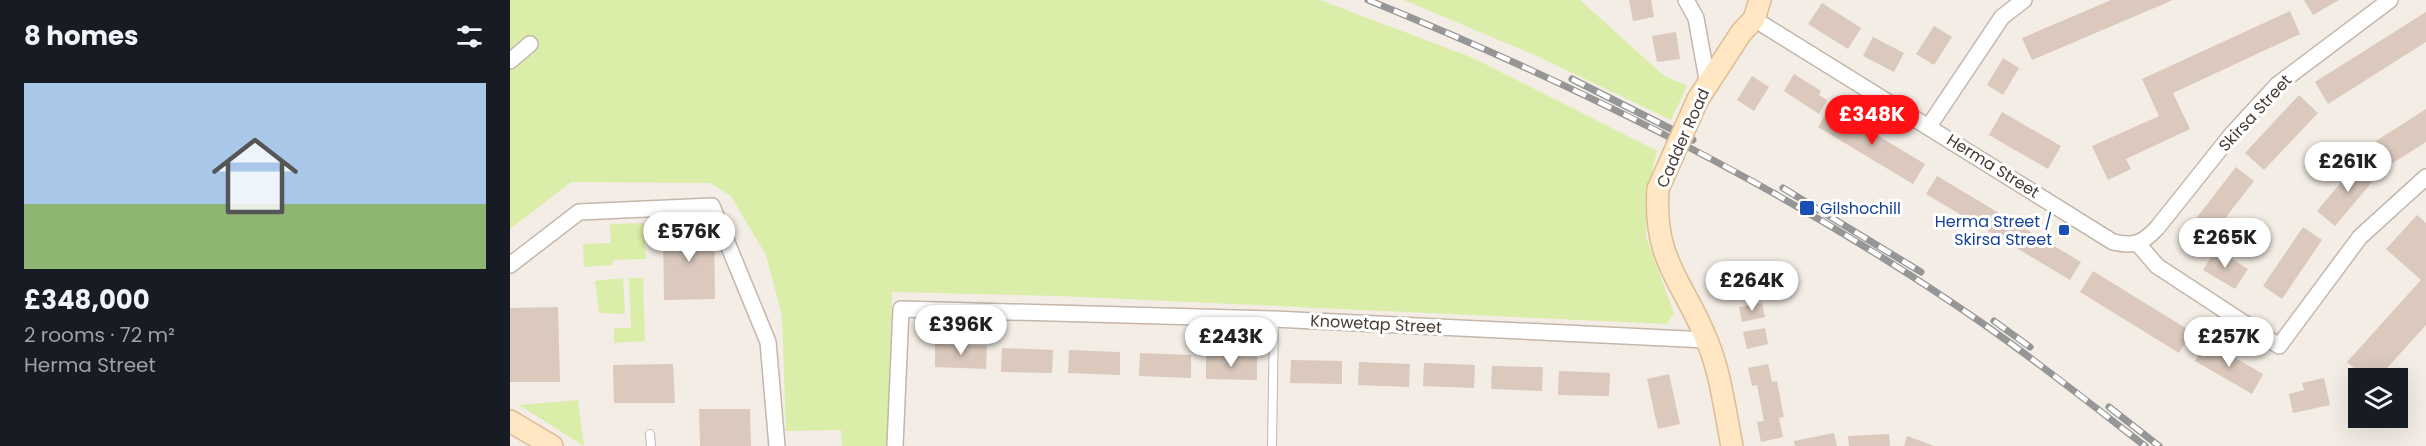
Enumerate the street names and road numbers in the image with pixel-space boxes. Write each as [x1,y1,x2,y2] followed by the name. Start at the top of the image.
[2213,69,2297,157] street label: Skirsa Street
[1651,85,1715,191] street label: Cadder Road
[1942,128,2044,204] street label: Herma Street
[1310,309,1443,339] street label: Knowetap Street

